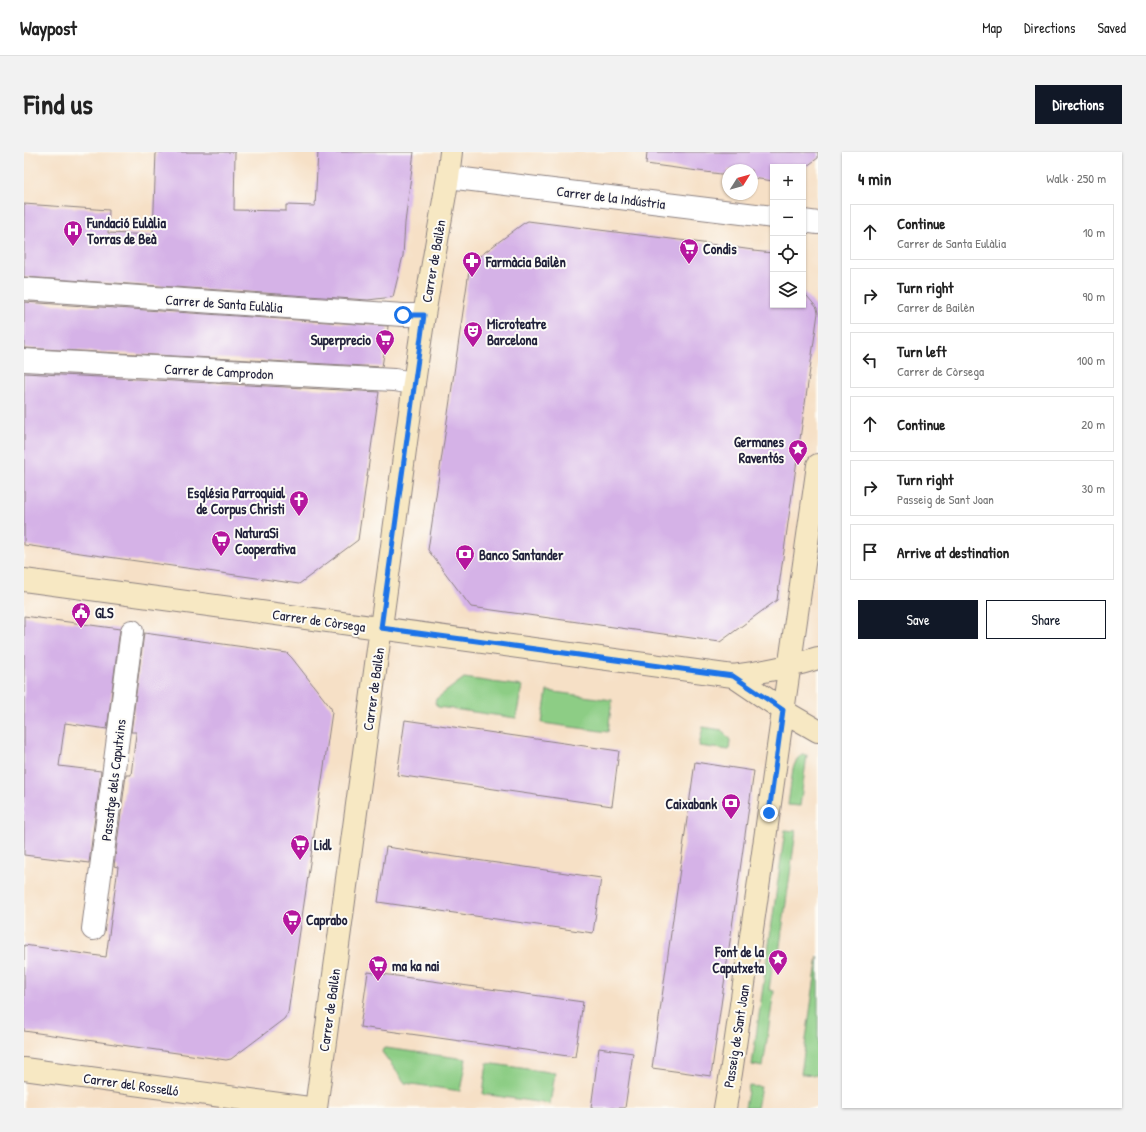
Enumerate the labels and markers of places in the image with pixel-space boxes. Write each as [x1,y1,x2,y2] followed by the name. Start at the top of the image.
[86,213,166,248] place label: Fundació Eulàlia Torras de Beà
[62,219,84,247] hospital icon: Fundació Eulàlia Torras de Beà
[678,237,700,265] supermarket icon: Condis
[703,239,737,258] place label: Condis
[461,250,483,278] pharmacy icon: Farmàcia Bailèn
[485,252,566,271] place label: Farmàcia Bailèn
[487,314,547,349] place label: Microteatre Barcelona
[462,320,484,348] theatre icon: Microteatre Barcelona
[374,328,396,356] supermarket icon: Superprecio
[311,330,371,351] place label: Superprecio
[734,432,785,467] place label: Germanes Raventós
[787,438,809,466] place icon: Germanes Raventós
[188,483,285,520] place label: Església Parroquial de Corpus Christi
[288,489,310,517] church icon: Església Parroquial de Corpus Christi
[235,523,296,560] place label: NaturaSi Cooperativa
[210,529,232,557] supermarket icon: NaturaSi Cooperativa
[454,543,476,571] bank icon: Banco Santander
[479,545,564,564] place label: Banco Santander
[70,601,92,629] public building icon: GLS
[95,603,114,622] place label: GLS
[720,792,742,820] bank icon: Caixabank
[666,794,717,813] place label: Caixabank
[289,833,311,861] supermarket icon: Lidl
[314,835,332,854] place label: Lidl
[281,908,303,936] supermarket icon: Caprabo
[306,910,348,931] place label: Caprabo
[712,942,765,979] place label: Font de la Caputxeta
[767,948,789,976] place icon: Font de la Caputxeta
[367,954,389,982] supermarket icon: ma ka nai
[392,956,440,975] place label: ma ka nai

